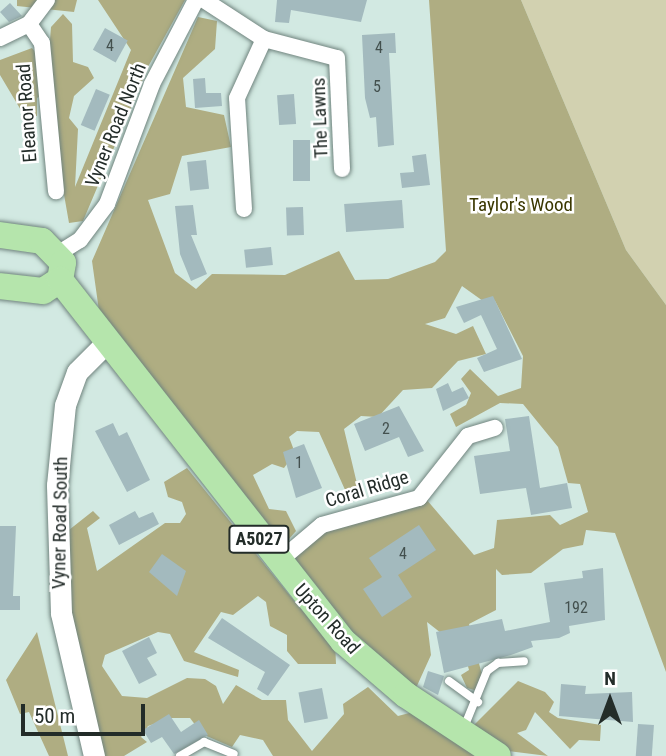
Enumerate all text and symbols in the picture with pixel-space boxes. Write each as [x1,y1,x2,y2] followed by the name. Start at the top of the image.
[106,36,114,56] house number: 4
[375,38,383,58] house number: 4
[81,60,151,190] street label: Vyner Road North
[12,63,42,163] street label: Eleanor Road
[307,77,333,159] street label: The Lawns
[373,77,381,97] house number: 5
[469,194,573,216] park label: Taylor's Wood
[382,419,390,439] house number: 2
[295,453,303,473] house number: 1
[47,457,73,589] street label: Vyner Road South
[323,466,411,512] street label: Coral Ridge
[228,524,290,554] road number: A5027
[399,544,407,564] house number: 4
[290,579,364,659] street label: Upton Road
[564,598,588,618] house number: 192
[575,665,645,735] north arrow
[604,667,616,690] text: N
[24,690,149,734] scale bar
[34,704,75,728] text: 50 m

